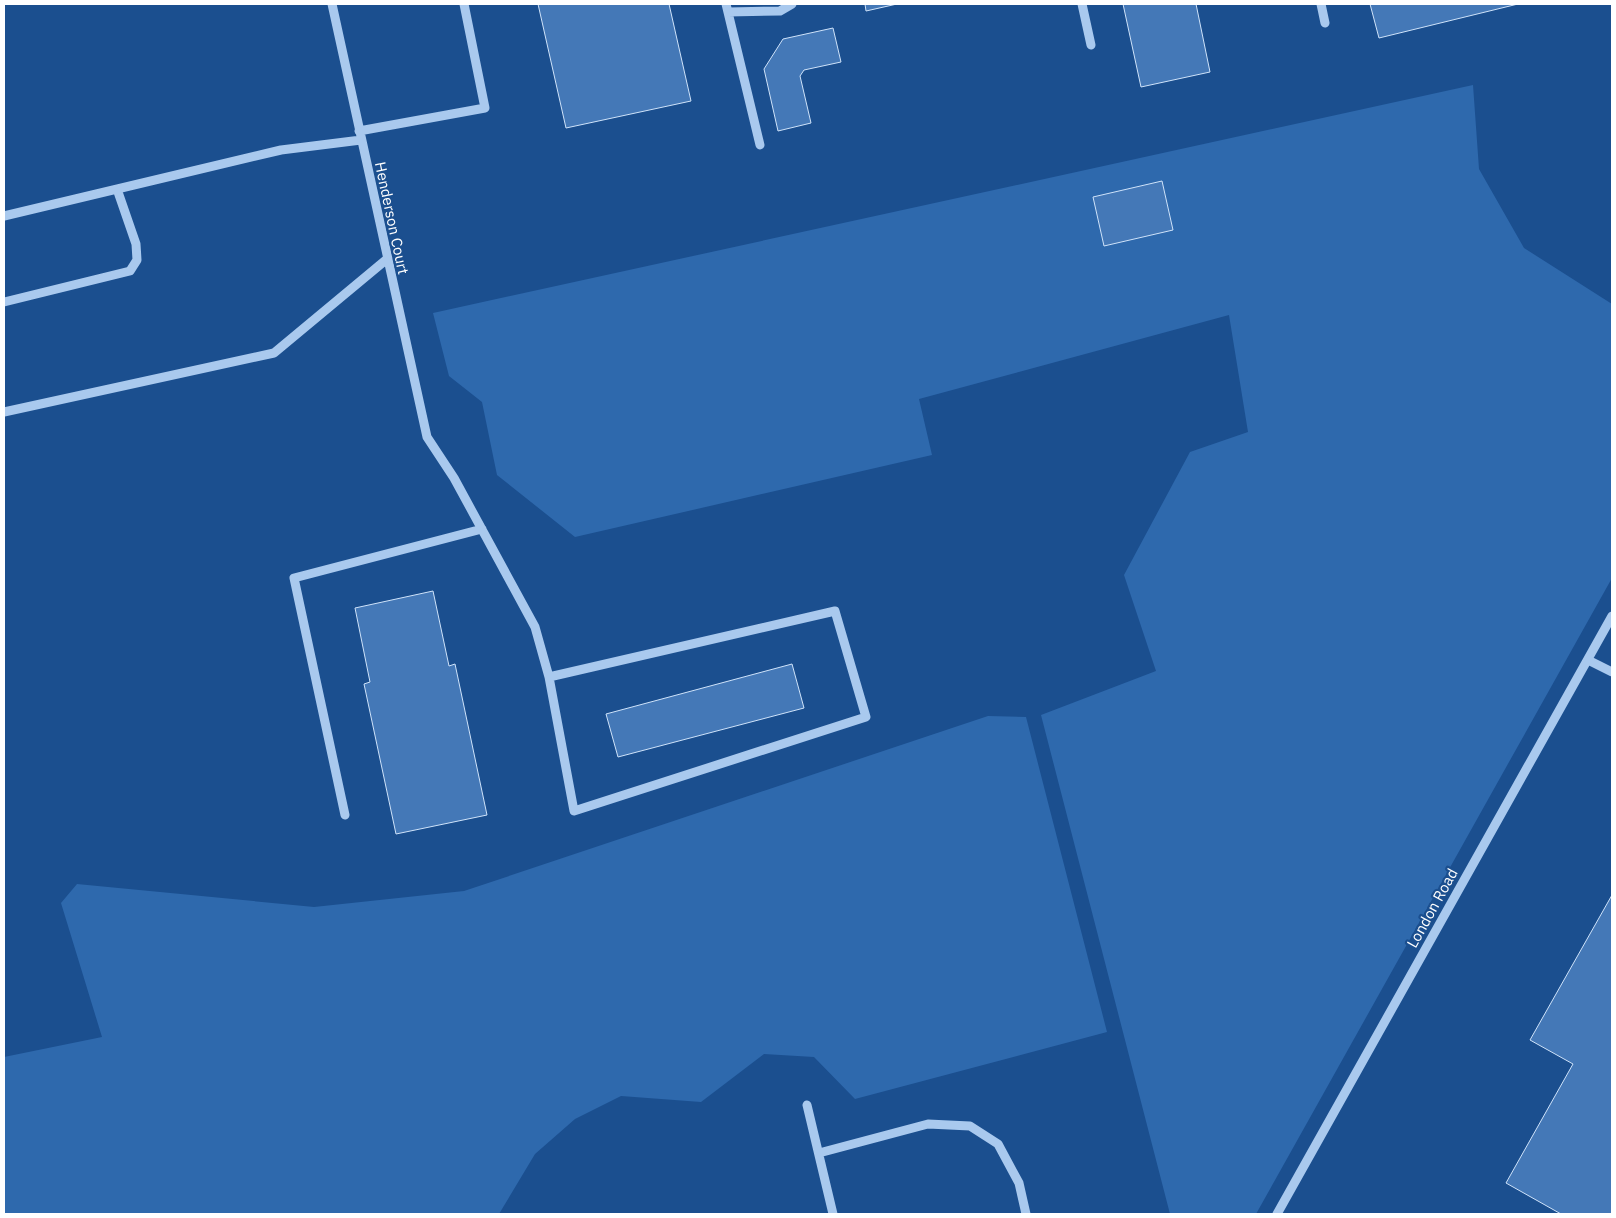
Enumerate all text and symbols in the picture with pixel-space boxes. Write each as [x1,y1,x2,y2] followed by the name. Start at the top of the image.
[371,160,413,276] street label: Henderson Court
[1402,865,1462,951] street label: London Road

